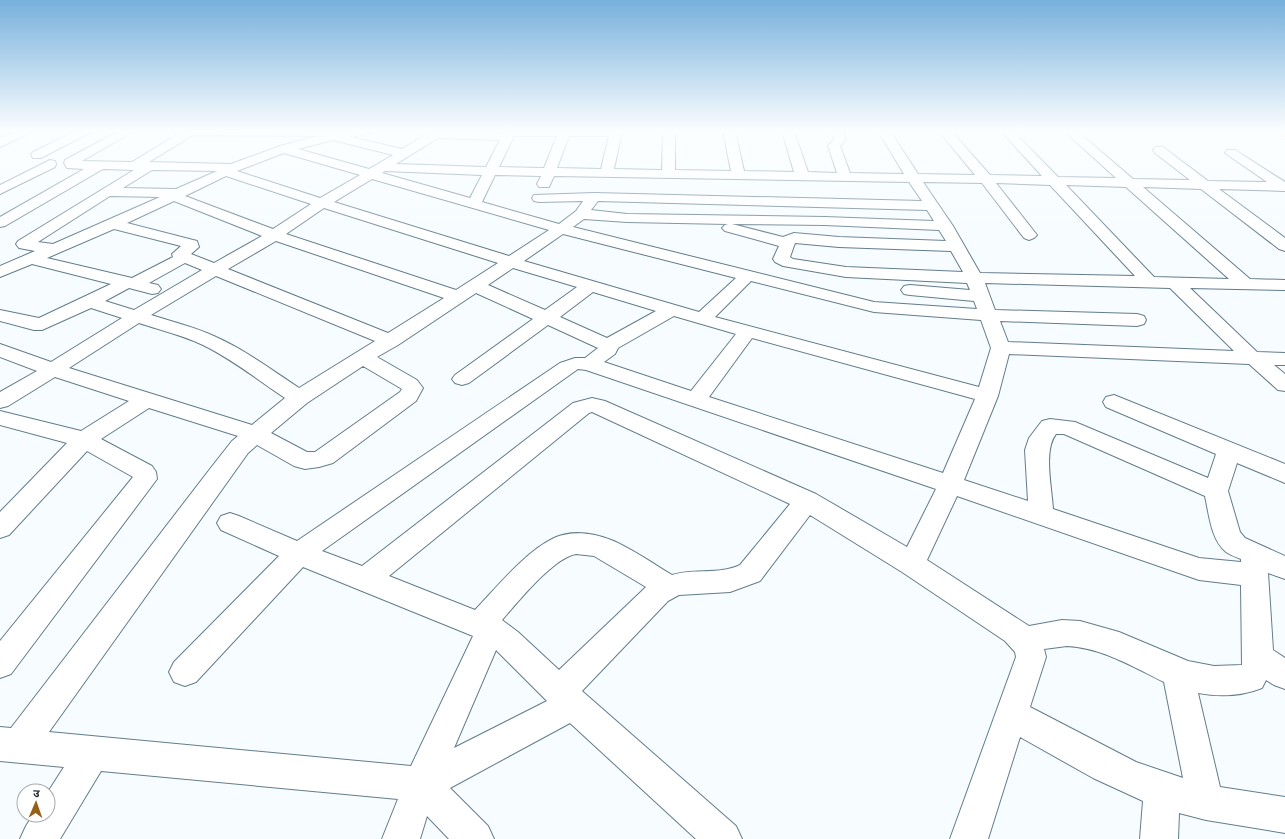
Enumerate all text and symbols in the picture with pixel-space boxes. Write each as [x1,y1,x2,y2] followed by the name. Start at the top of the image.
[16,783,56,823] north arrow
[33,786,40,800] text: उ

